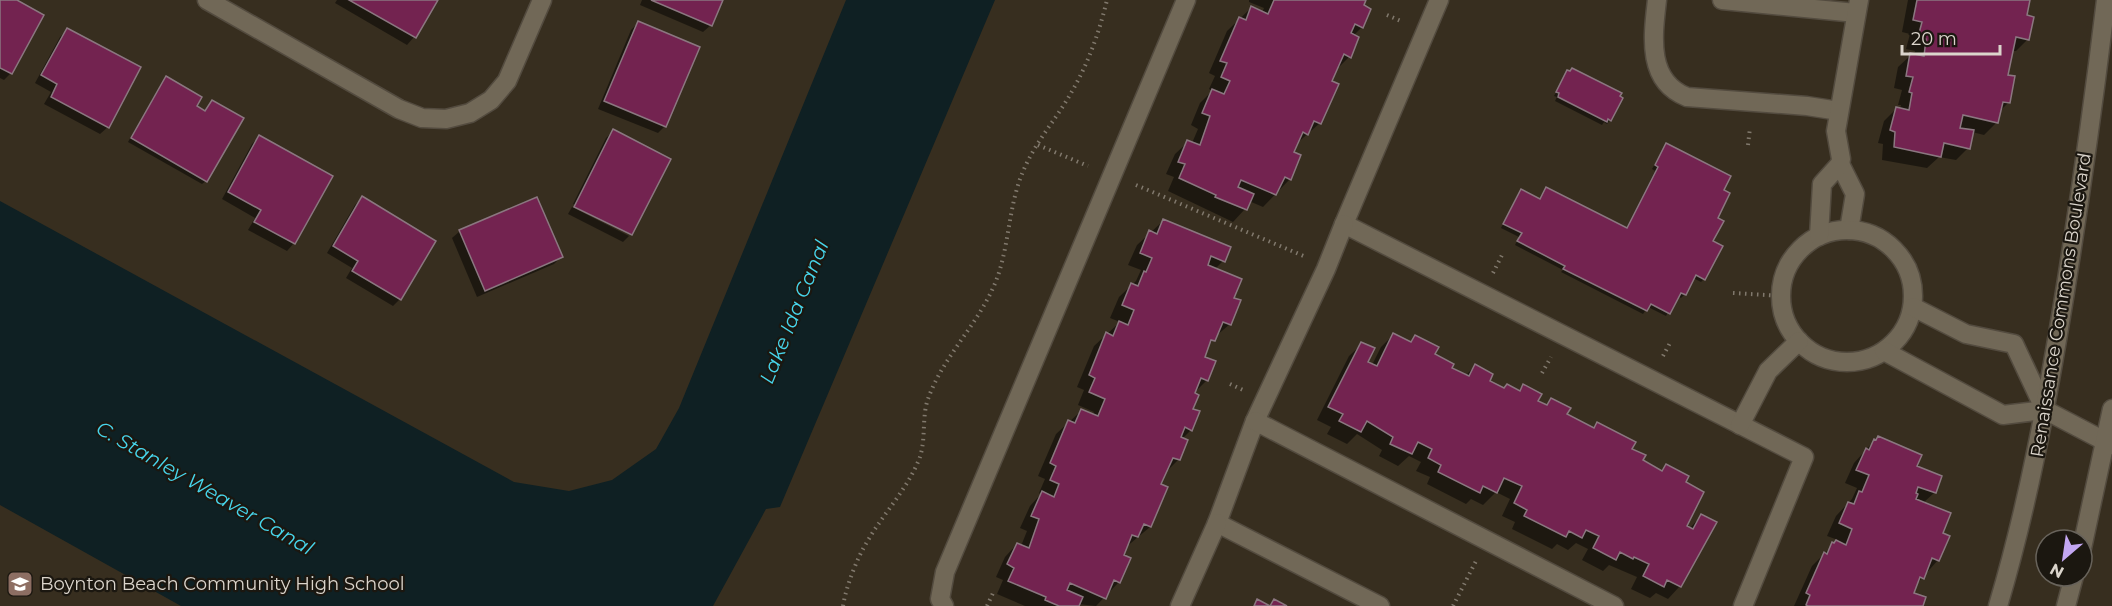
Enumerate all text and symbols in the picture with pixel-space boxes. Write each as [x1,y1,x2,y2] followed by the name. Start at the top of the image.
[1902,18,2000,56] scale bar
[1911,28,1957,50] text: 20 m
[2026,151,2096,459] street label: Renaissance Commons Boulevard
[754,236,834,387] water label: Lake Ida Canal
[92,416,318,560] water label: C. Stanley Weaver Canal
[2034,528,2094,588] north arrow
[2047,559,2067,582] text: N
[5,569,35,599] school or university icon: Boynton Beach Community High School
[40,573,405,595] place label: Boynton Beach Community High School

